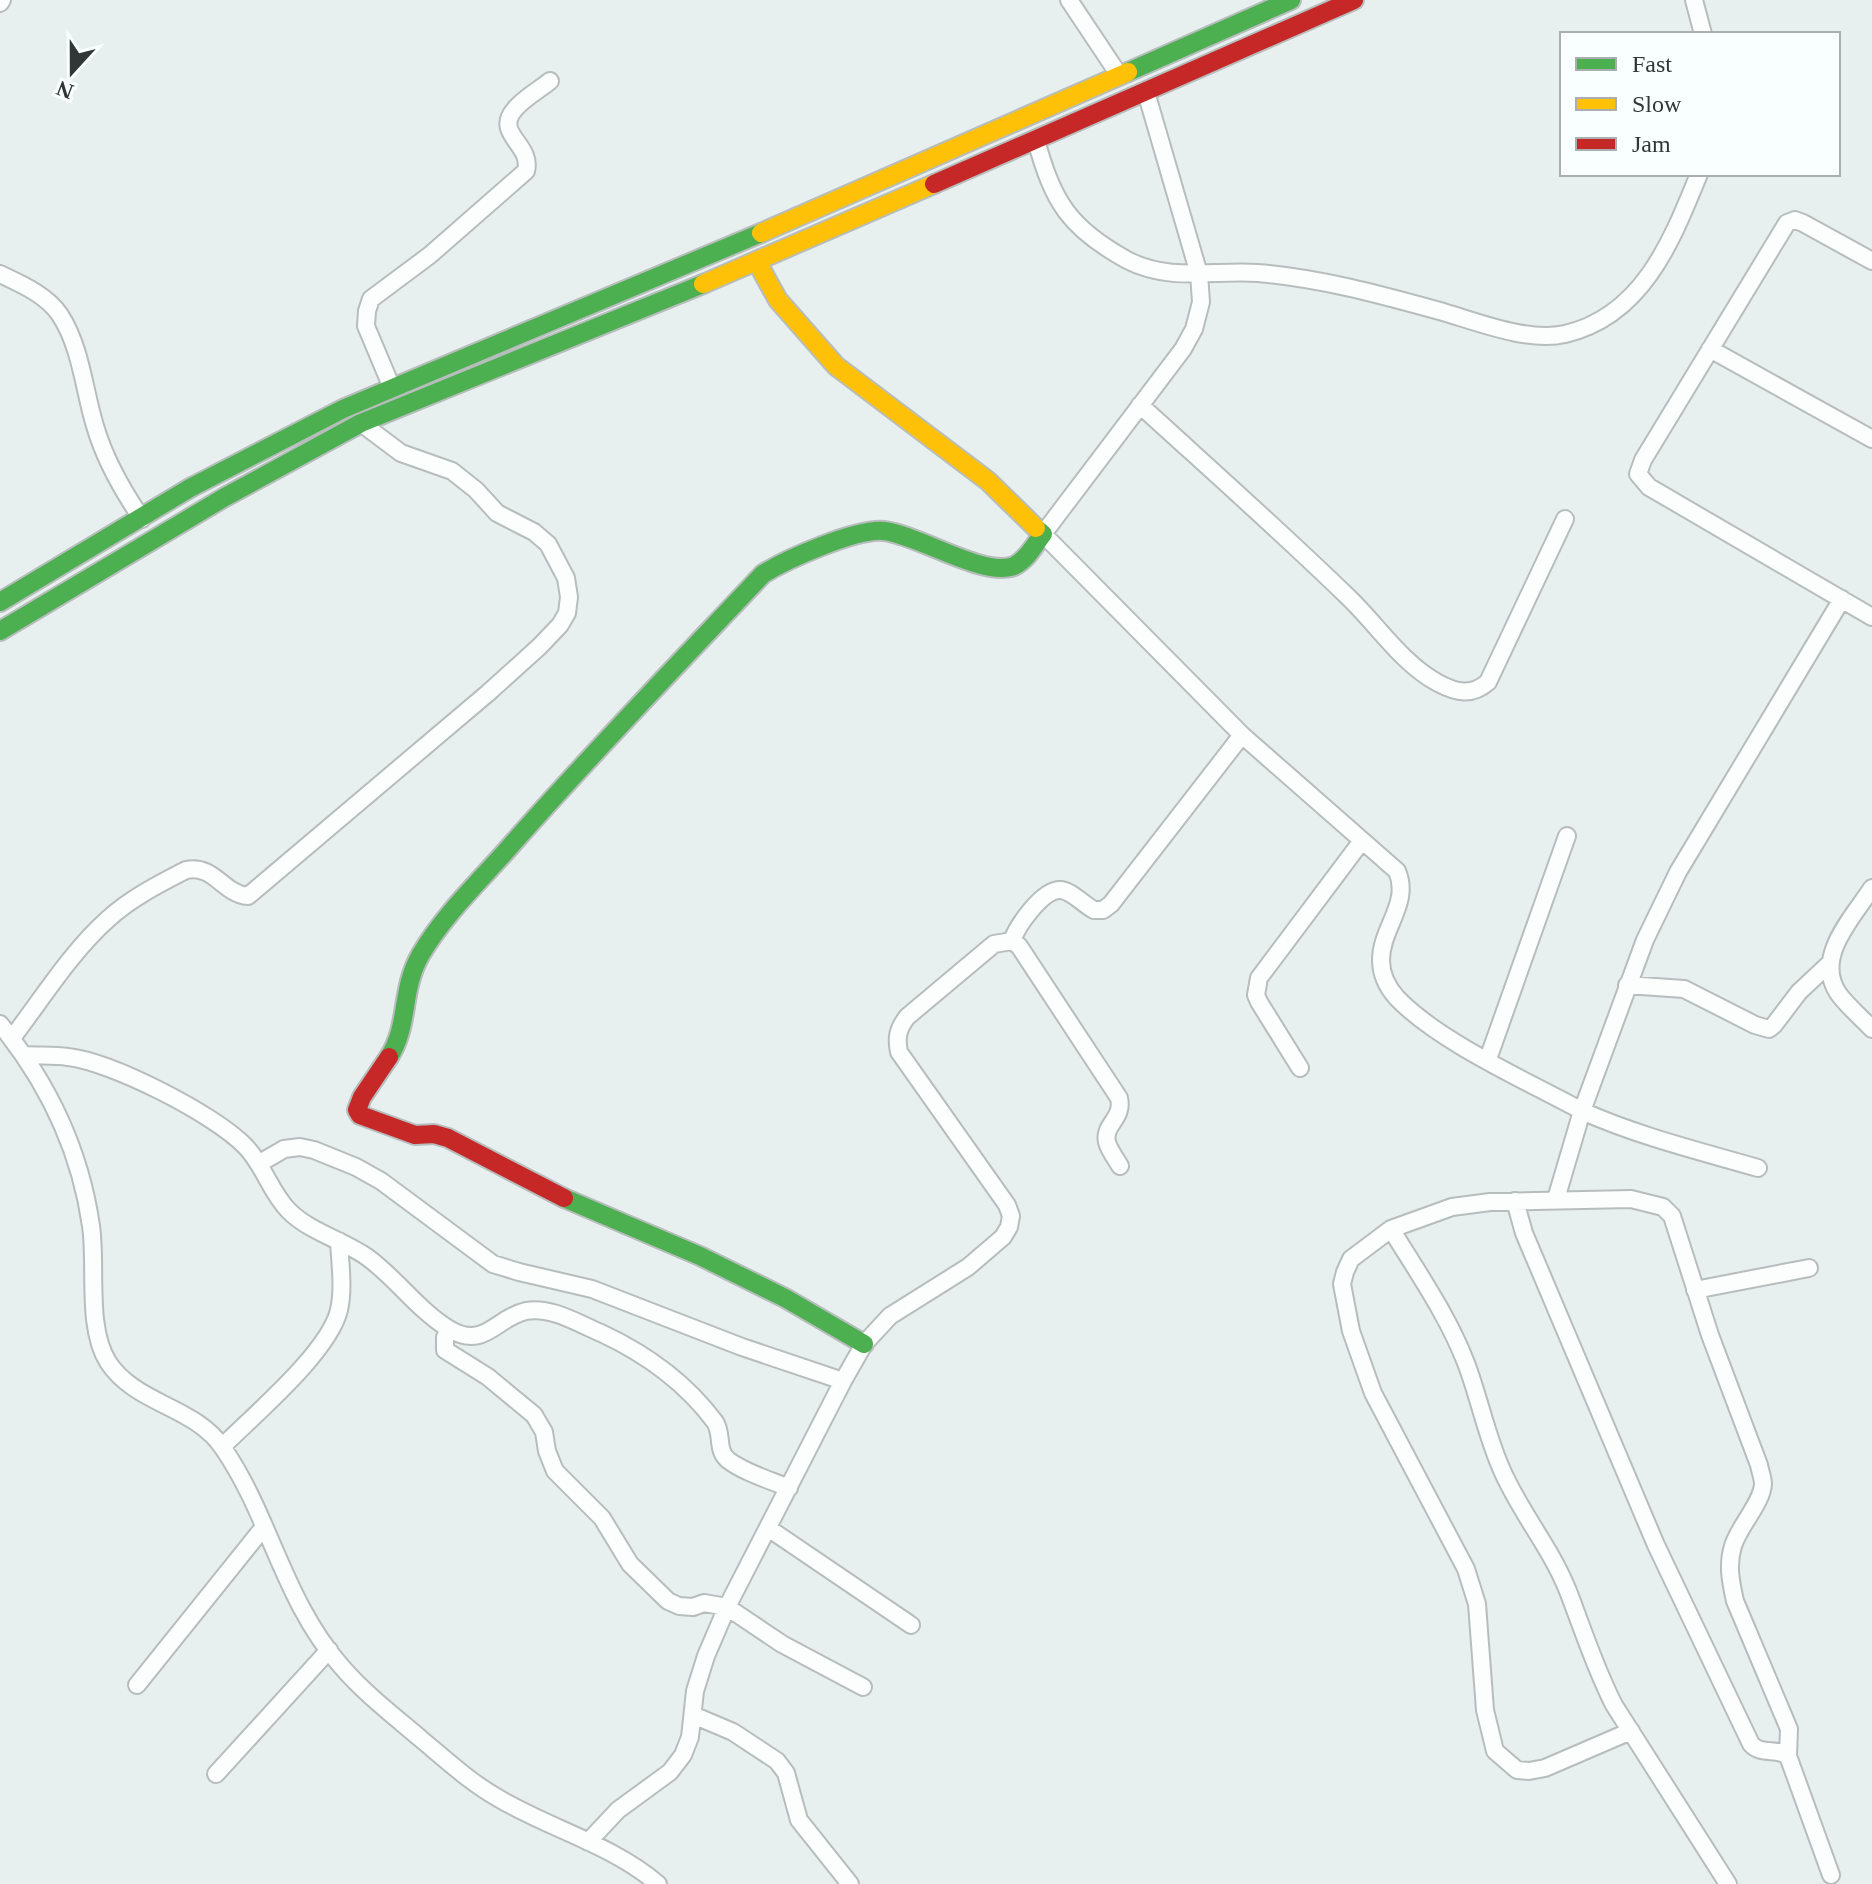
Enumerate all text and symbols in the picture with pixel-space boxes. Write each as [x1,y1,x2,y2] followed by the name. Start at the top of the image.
[32,32,112,112] north arrow
[1560,32,1840,176] legend
[1632,51,1672,77] text: Fast
[53,76,77,105] text: N
[1632,91,1682,117] text: Slow
[1632,131,1671,157] text: Jam

